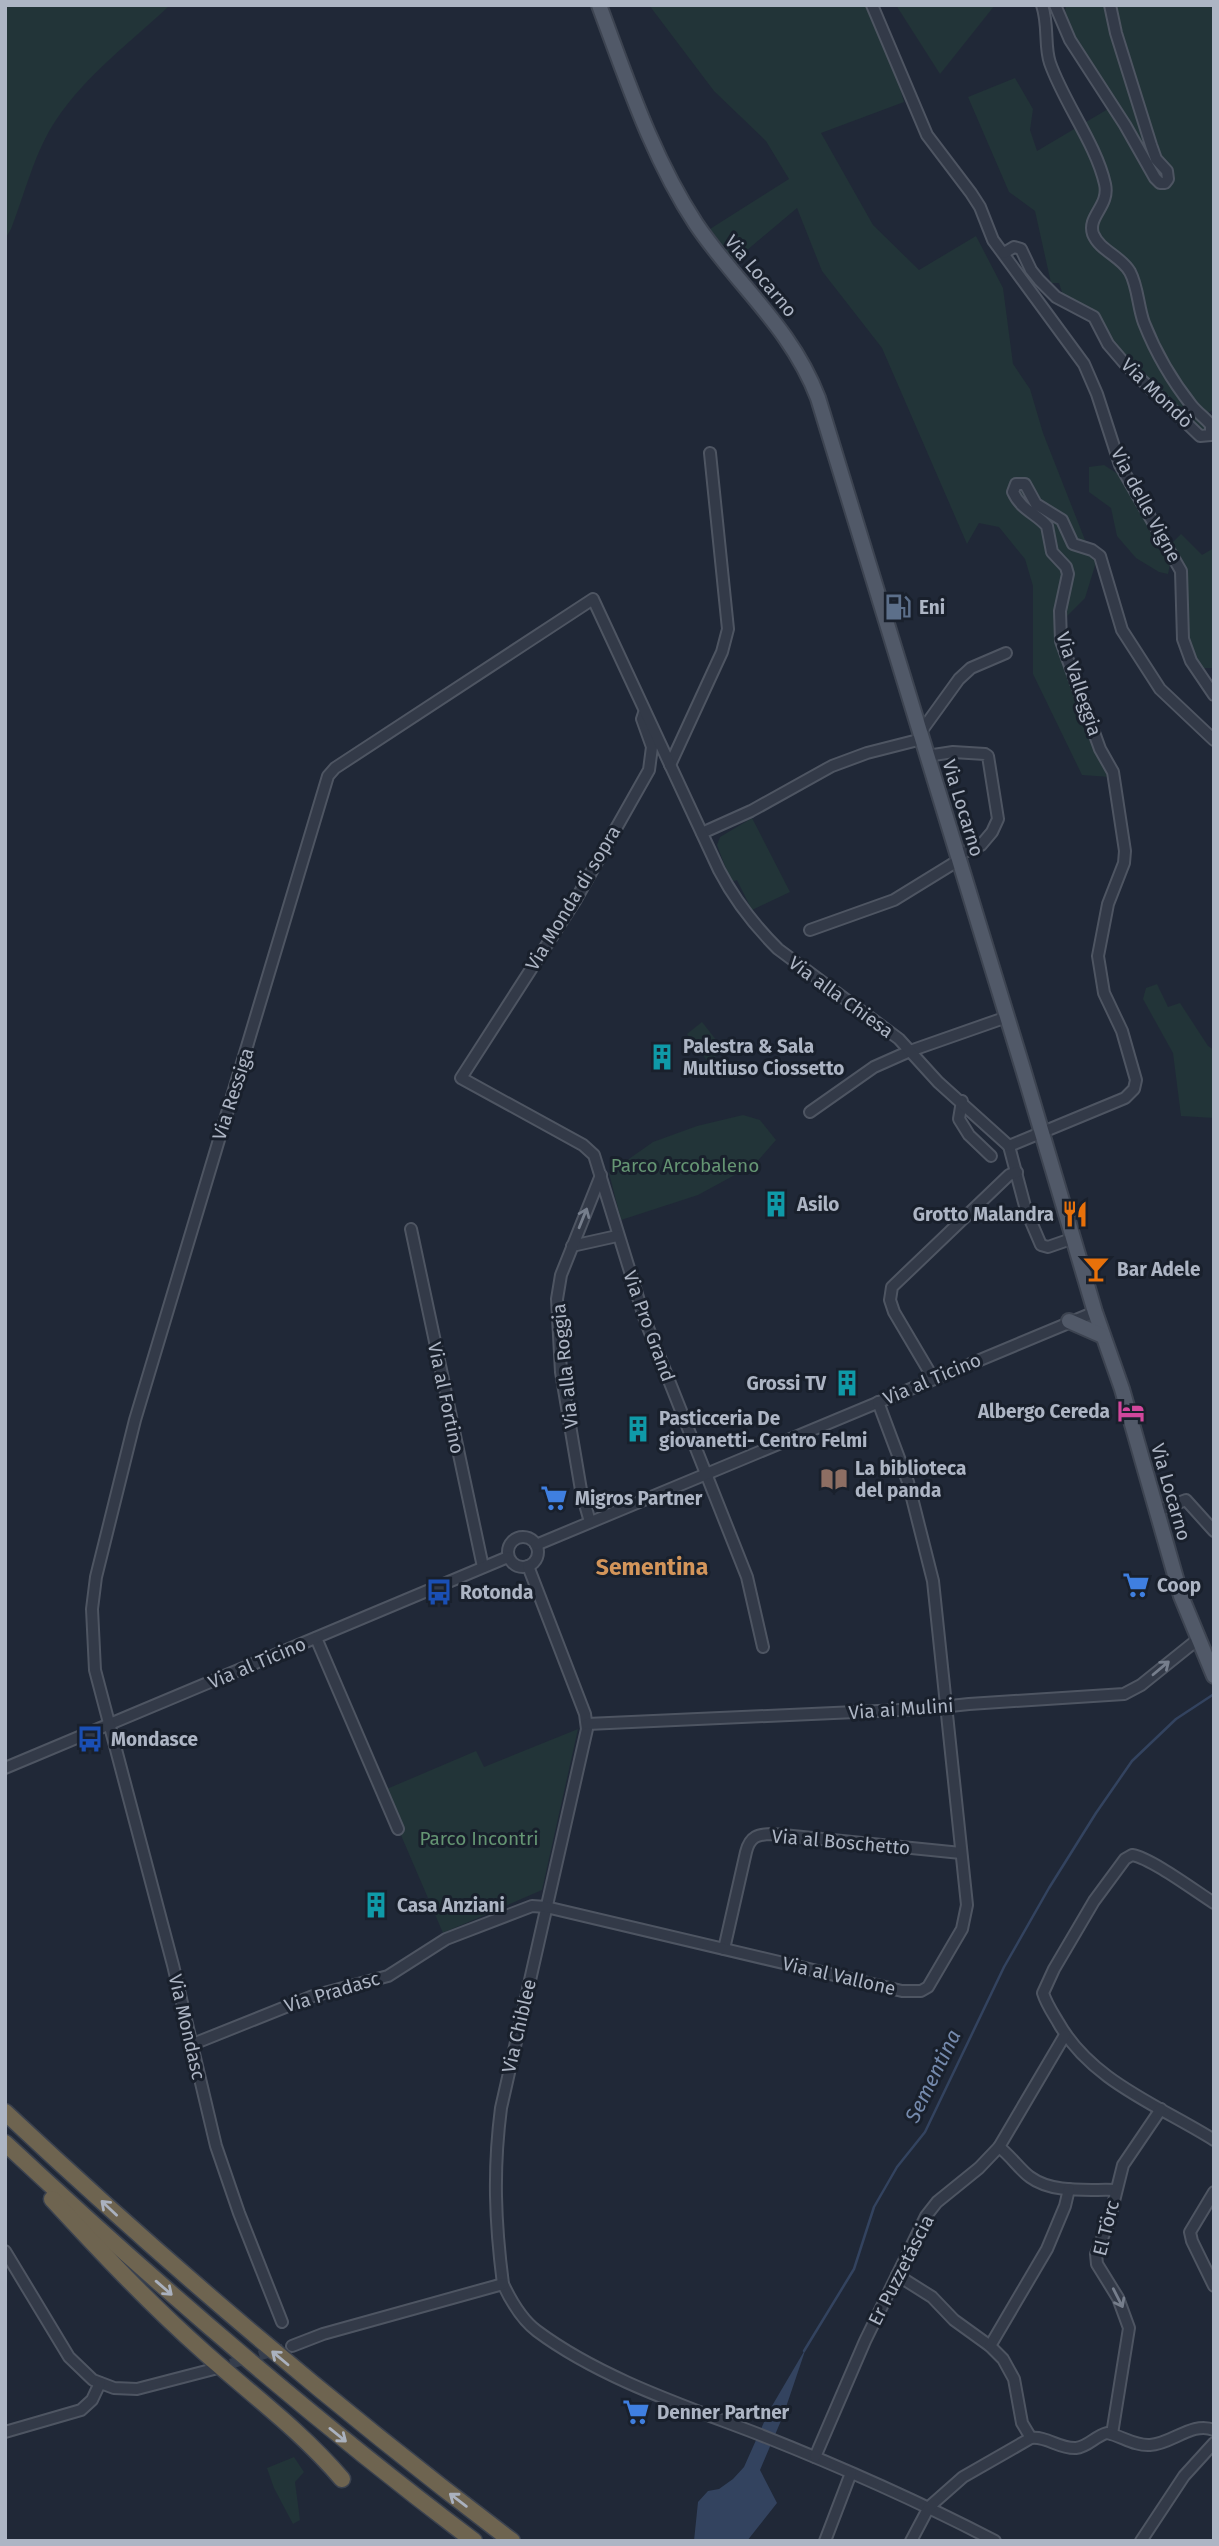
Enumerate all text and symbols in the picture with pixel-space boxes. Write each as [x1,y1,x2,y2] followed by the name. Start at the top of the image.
[720,230,802,322] street label: Via Locarno
[1116,353,1198,433] street label: Via Mondò
[1106,444,1186,566] street label: Via delle Vigne
[883,592,913,622] fuel station icon: Eni
[919,596,945,619] place label: Eni
[1051,629,1107,739] street label: Via Valleggia
[937,757,989,859] street label: Via Locarno
[521,821,625,975] street label: Via Monda di sopra
[784,951,898,1043] street label: Via alla Chiesa
[683,1035,844,1080] place label: Palestra & Sala Multiuso Ciossetto
[647,1042,677,1072] building icon: Palestra & Sala Multiuso Ciossetto
[207,1045,259,1143] street label: Via Ressiga
[611,1154,759,1177] park label: Parco Arcobaleno
[761,1189,791,1219] building icon: Asilo
[796,1193,839,1216] place label: Asilo
[1060,1199,1090,1229] restaurant icon: Grotto Malandra
[913,1203,1054,1226] place label: Grotto Malandra
[578,1208,591,1230] one-way arrow
[1081,1254,1111,1284] bar icon: Bar Adele
[1117,1258,1200,1281] place label: Bar Adele
[618,1267,680,1385] street label: Via Pro Grand
[547,1302,583,1430] street label: Via alla Roggia
[423,1340,469,1456] street label: Via al Fortino
[880,1348,984,1410] street label: Via al Ticino
[832,1368,862,1398] building icon: Grossi TV
[746,1372,827,1395] place label: Grossi TV
[1116,1396,1146,1426] hotel icon: Albergo Cereda
[977,1400,1110,1423] place label: Albergo Cereda
[659,1407,867,1452] place label: Pasticceria De giovanetti- Centro Felmi
[623,1414,653,1444] building icon: Pasticceria De giovanetti- Centro Felmi
[1146,1441,1196,1543] street label: Via Locarno
[855,1457,966,1502] place label: La biblioteca del panda
[819,1464,849,1494] library icon: La biblioteca del panda
[539,1483,569,1513] supermarket icon: Migros Partner
[575,1487,703,1510] place label: Migros Partner
[596,1553,708,1581] district label: Sementina
[1121,1570,1151,1600] supermarket icon: Coop
[1157,1574,1201,1597] place label: Coop
[424,1577,454,1607] bus stop icon: Rotonda
[460,1581,533,1604] place label: Rotonda
[205,1632,309,1694] street label: Via al Ticino
[1152,1660,1170,1676] one-way arrow
[848,1694,954,1724] street label: Via ai Mulini
[75,1724,105,1754] bus stop icon: Mondasce
[111,1728,198,1751] place label: Mondasce
[771,1825,911,1859] street label: Via al Boschetto
[419,1827,539,1850] park label: Parco Incontri
[361,1890,391,1920] building icon: Casa Anziani
[397,1894,505,1917] place label: Casa Anziani
[780,1952,898,2000] street label: Via al Vallone
[282,1967,382,2017] street label: Via Pradasc
[164,1972,210,2082] street label: Via Mondasc
[497,1977,541,2075] street label: Via Chiblee
[899,2025,967,2128] water label: Sementina
[1088,2198,1124,2258] street label: El Törc
[100,2200,118,2216] one-way arrow
[863,2211,939,2329] street label: Er Puzzetáscia
[155,2280,173,2296] one-way arrow
[1111,2287,1125,2308] one-way arrow
[271,2350,289,2366] one-way arrow
[621,2397,651,2427] supermarket icon: Denner Partner
[657,2401,790,2424] place label: Denner Partner
[329,2427,347,2442] one-way arrow
[449,2492,467,2507] one-way arrow

